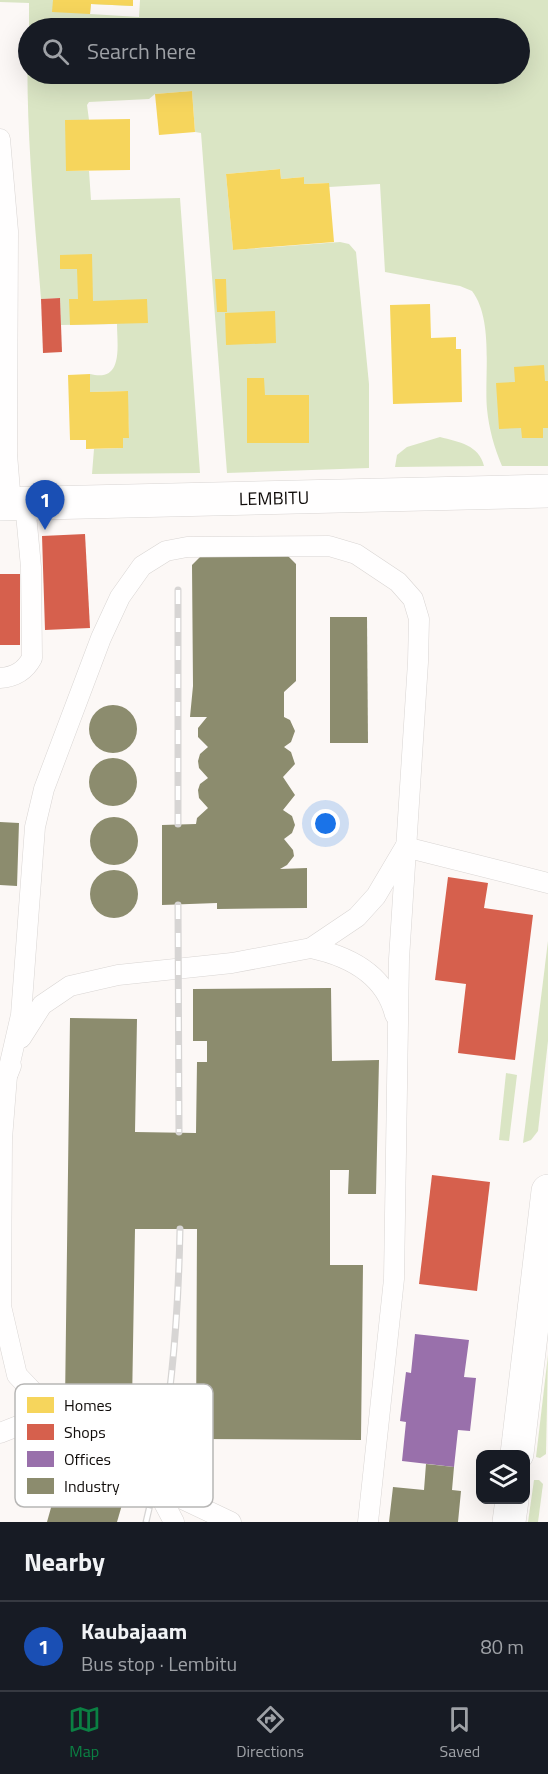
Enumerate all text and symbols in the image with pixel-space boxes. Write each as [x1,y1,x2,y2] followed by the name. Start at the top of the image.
[18,18,530,84] search box
[87,34,196,68] text: Search here
[39,35,72,68] icon: search
[26,480,64,530] pin: 1
[238,483,309,512] street label: LEMBITU
[311,809,340,838] your location
[15,1384,213,1507] legend
[64,1393,112,1417] text: Homes
[64,1420,106,1444] text: Shops
[64,1447,111,1471] text: Offices
[476,1450,530,1504] map controls
[476,1450,530,1504] button: layers
[64,1474,120,1498] text: Industry
[24,1542,105,1581] text: Nearby
[81,1614,187,1648] text: Kaubajaam
[38,1631,49,1662] text: 1
[480,1631,524,1662] text: 80 m
[81,1648,237,1679] text: Bus stop · Lembitu
[68,1703,101,1763] tab: Map
[236,1703,304,1763] tab: Directions
[440,1703,480,1763] tab: Saved

